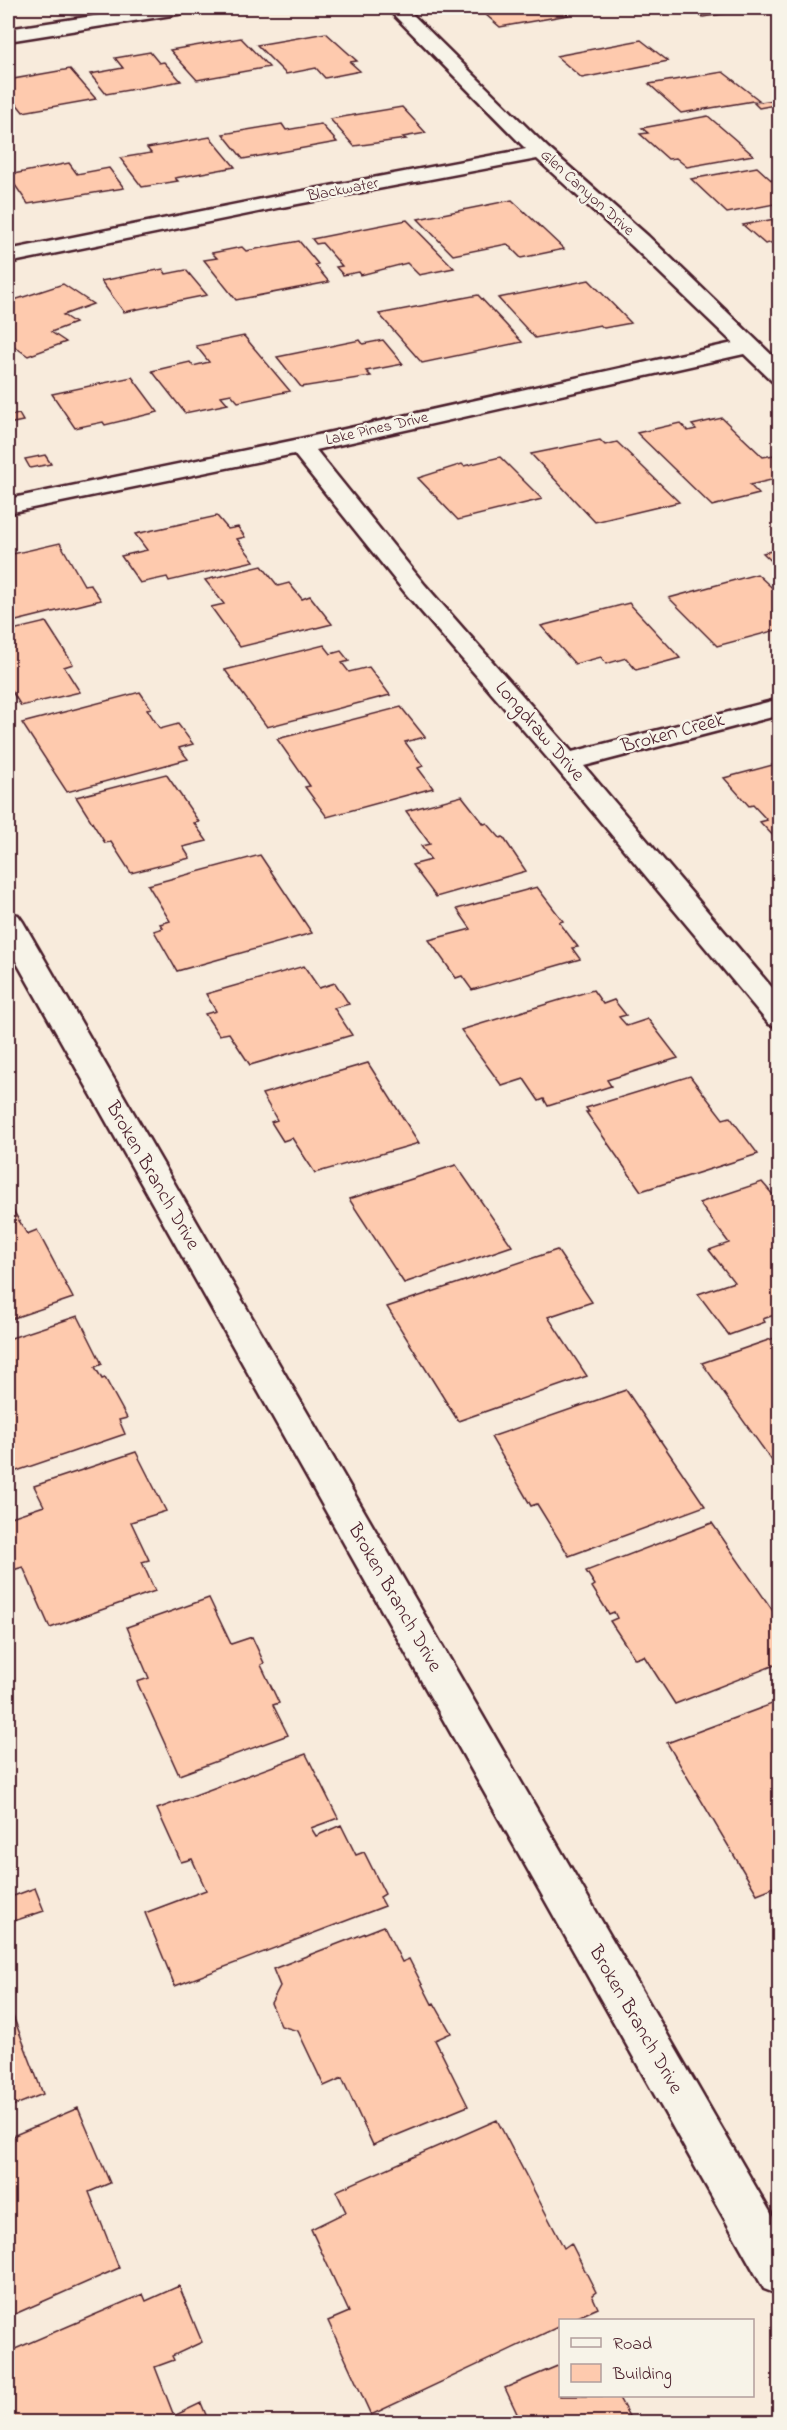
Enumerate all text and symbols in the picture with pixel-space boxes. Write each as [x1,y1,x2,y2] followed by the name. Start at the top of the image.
[534,144,640,243] street label: Glen Canyon Drive
[304,171,381,209] street label: Blackwater
[323,405,431,452] street label: Lake Pines Drive
[486,675,591,789] street label: Longdraw Drive
[617,706,728,762] street label: Broken Creek
[97,1095,206,1256] street label: Broken Branch Drive
[339,1517,448,1678] street label: Broken Branch Drive
[580,1939,689,2100] street label: Broken Branch Drive
[559,2319,754,2397] legend
[613,2332,652,2358] text: Road
[612,2362,672,2389] text: Building

